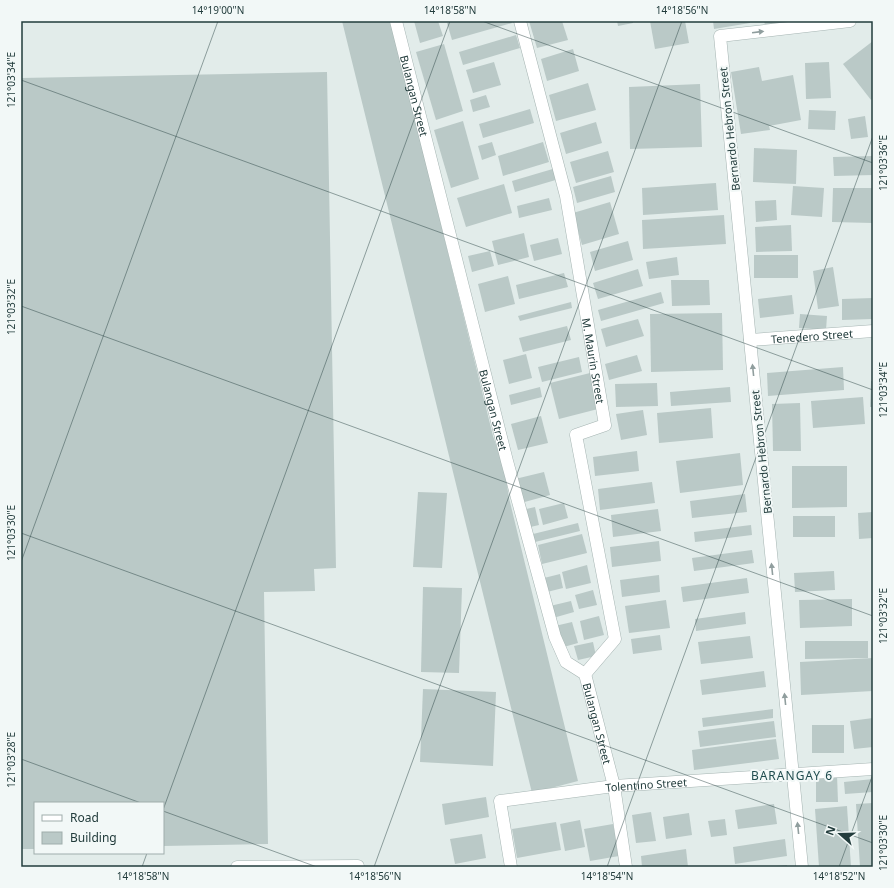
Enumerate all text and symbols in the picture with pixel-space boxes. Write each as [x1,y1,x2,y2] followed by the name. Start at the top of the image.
[192,3,244,17] text: 14°19'00"N
[424,3,476,17] text: 14°18'58"N
[656,3,708,17] text: 14°18'56"N
[752,29,764,35] one-way arrow
[4,52,18,108] text: 121°03'34"E
[397,53,432,138] street label: Bulangan Street
[715,67,743,191] street label: Bernardo Hebron Street
[876,135,890,191] text: 121°03'36"E
[4,279,18,335] text: 121°03'32"E
[579,317,609,405] street label: M. Maurin Street
[770,325,853,346] street label: Tenedero Street
[876,362,890,418] text: 121°03'34"E
[749,364,756,376] one-way arrow
[477,368,512,452] street label: Bulangan Street
[747,390,775,514] street label: Bernardo Hebron Street
[4,505,18,561] text: 121°03'30"E
[769,563,776,575] one-way arrow
[876,588,890,644] text: 121°03'32"E
[580,681,615,766] street label: Bulangan Street
[782,693,788,705] one-way arrow
[4,732,18,788] text: 121°03'28"E
[751,767,833,784] district label: BARANGAY 6
[604,774,687,795] street label: Tolentino Street
[34,802,164,854] legend
[70,809,99,826] text: Road
[820,814,860,854] north arrow
[876,815,890,871] text: 121°03'30"E
[794,822,801,834] one-way arrow
[822,824,839,837] text: N
[70,829,117,846] text: Building
[117,869,169,883] text: 14°18'58"N
[349,869,401,883] text: 14°18'56"N
[581,869,633,883] text: 14°18'54"N
[813,869,865,883] text: 14°18'52"N

